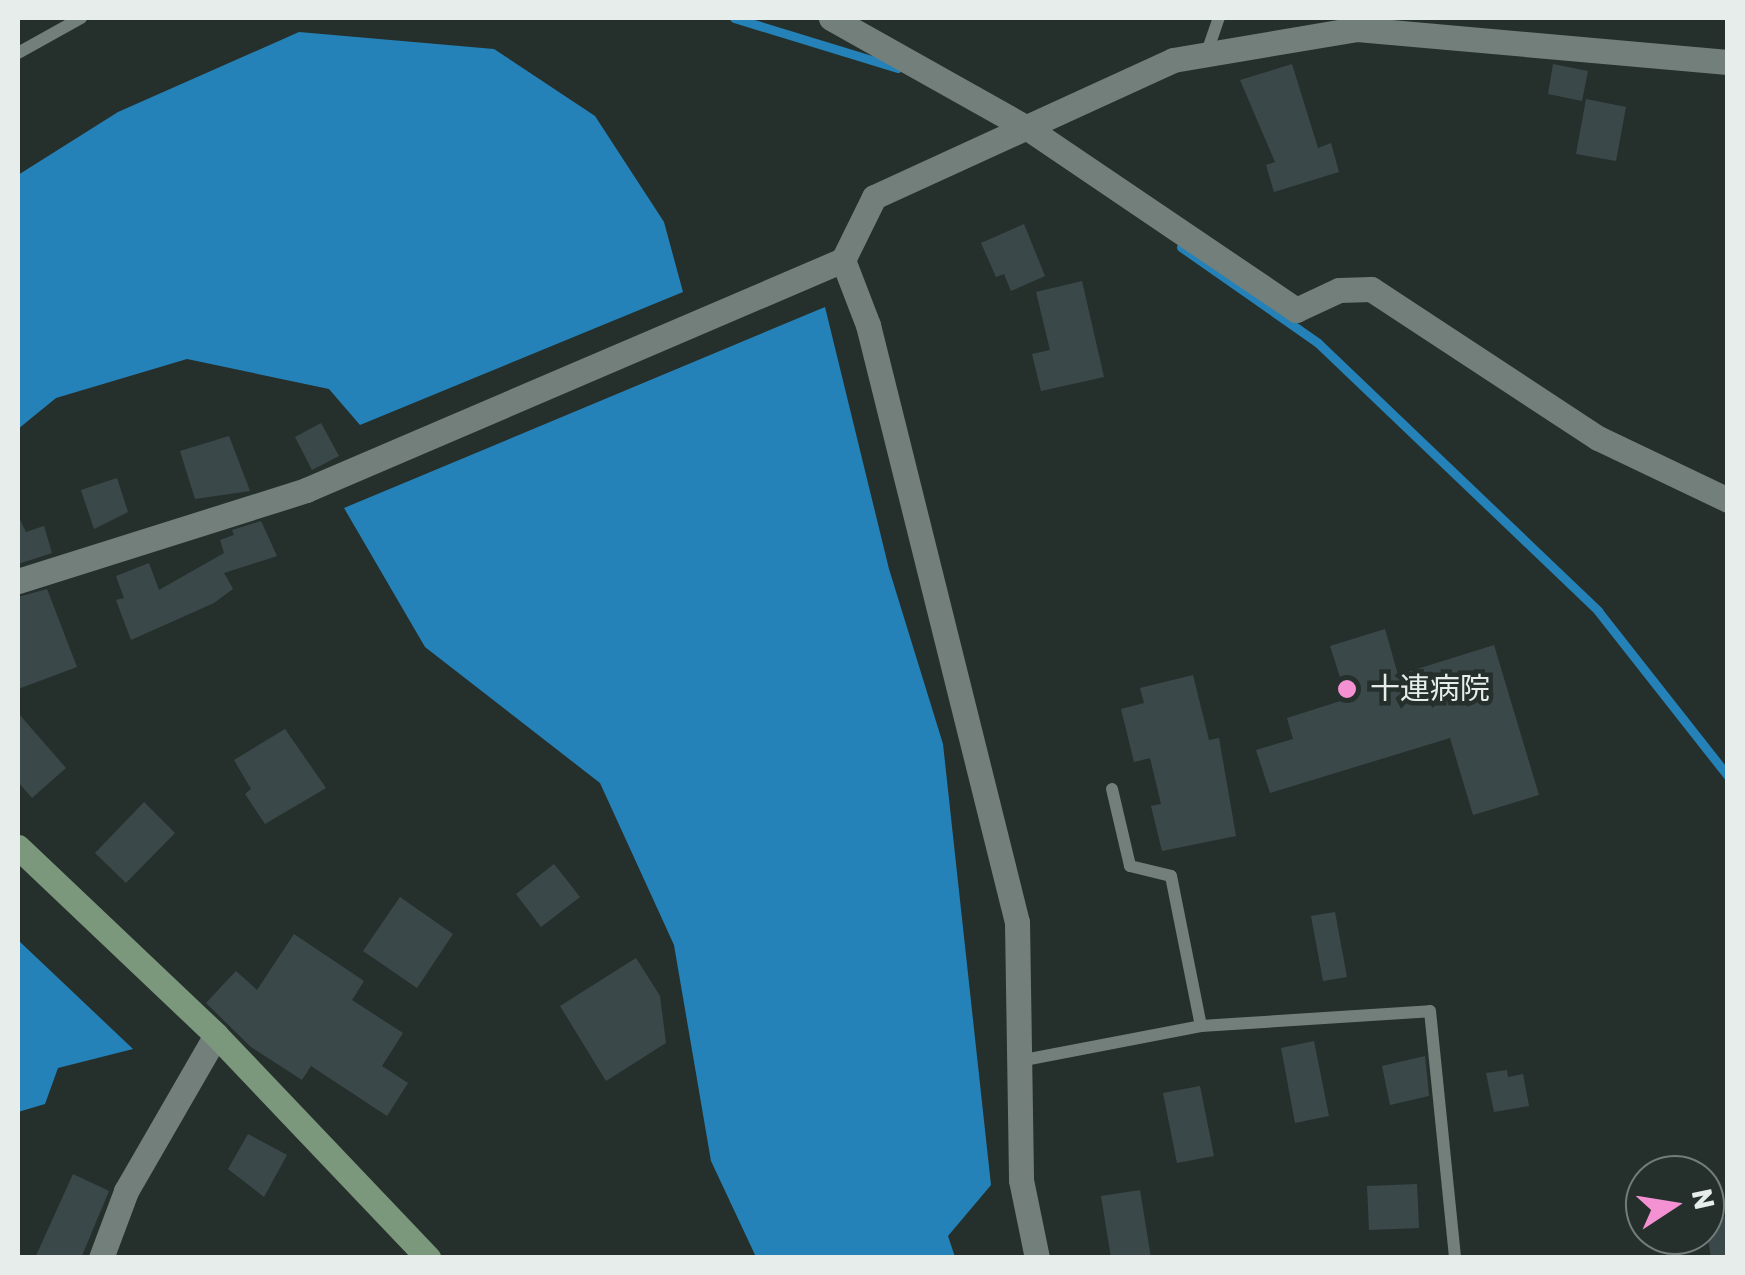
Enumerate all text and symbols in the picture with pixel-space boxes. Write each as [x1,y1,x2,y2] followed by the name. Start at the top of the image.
[1370,671,1490,707] place label: 十連病院
[1334,676,1360,702] marker: 十連病院
[1625,1155,1725,1255] north arrow
[1685,1186,1721,1212] text: N

